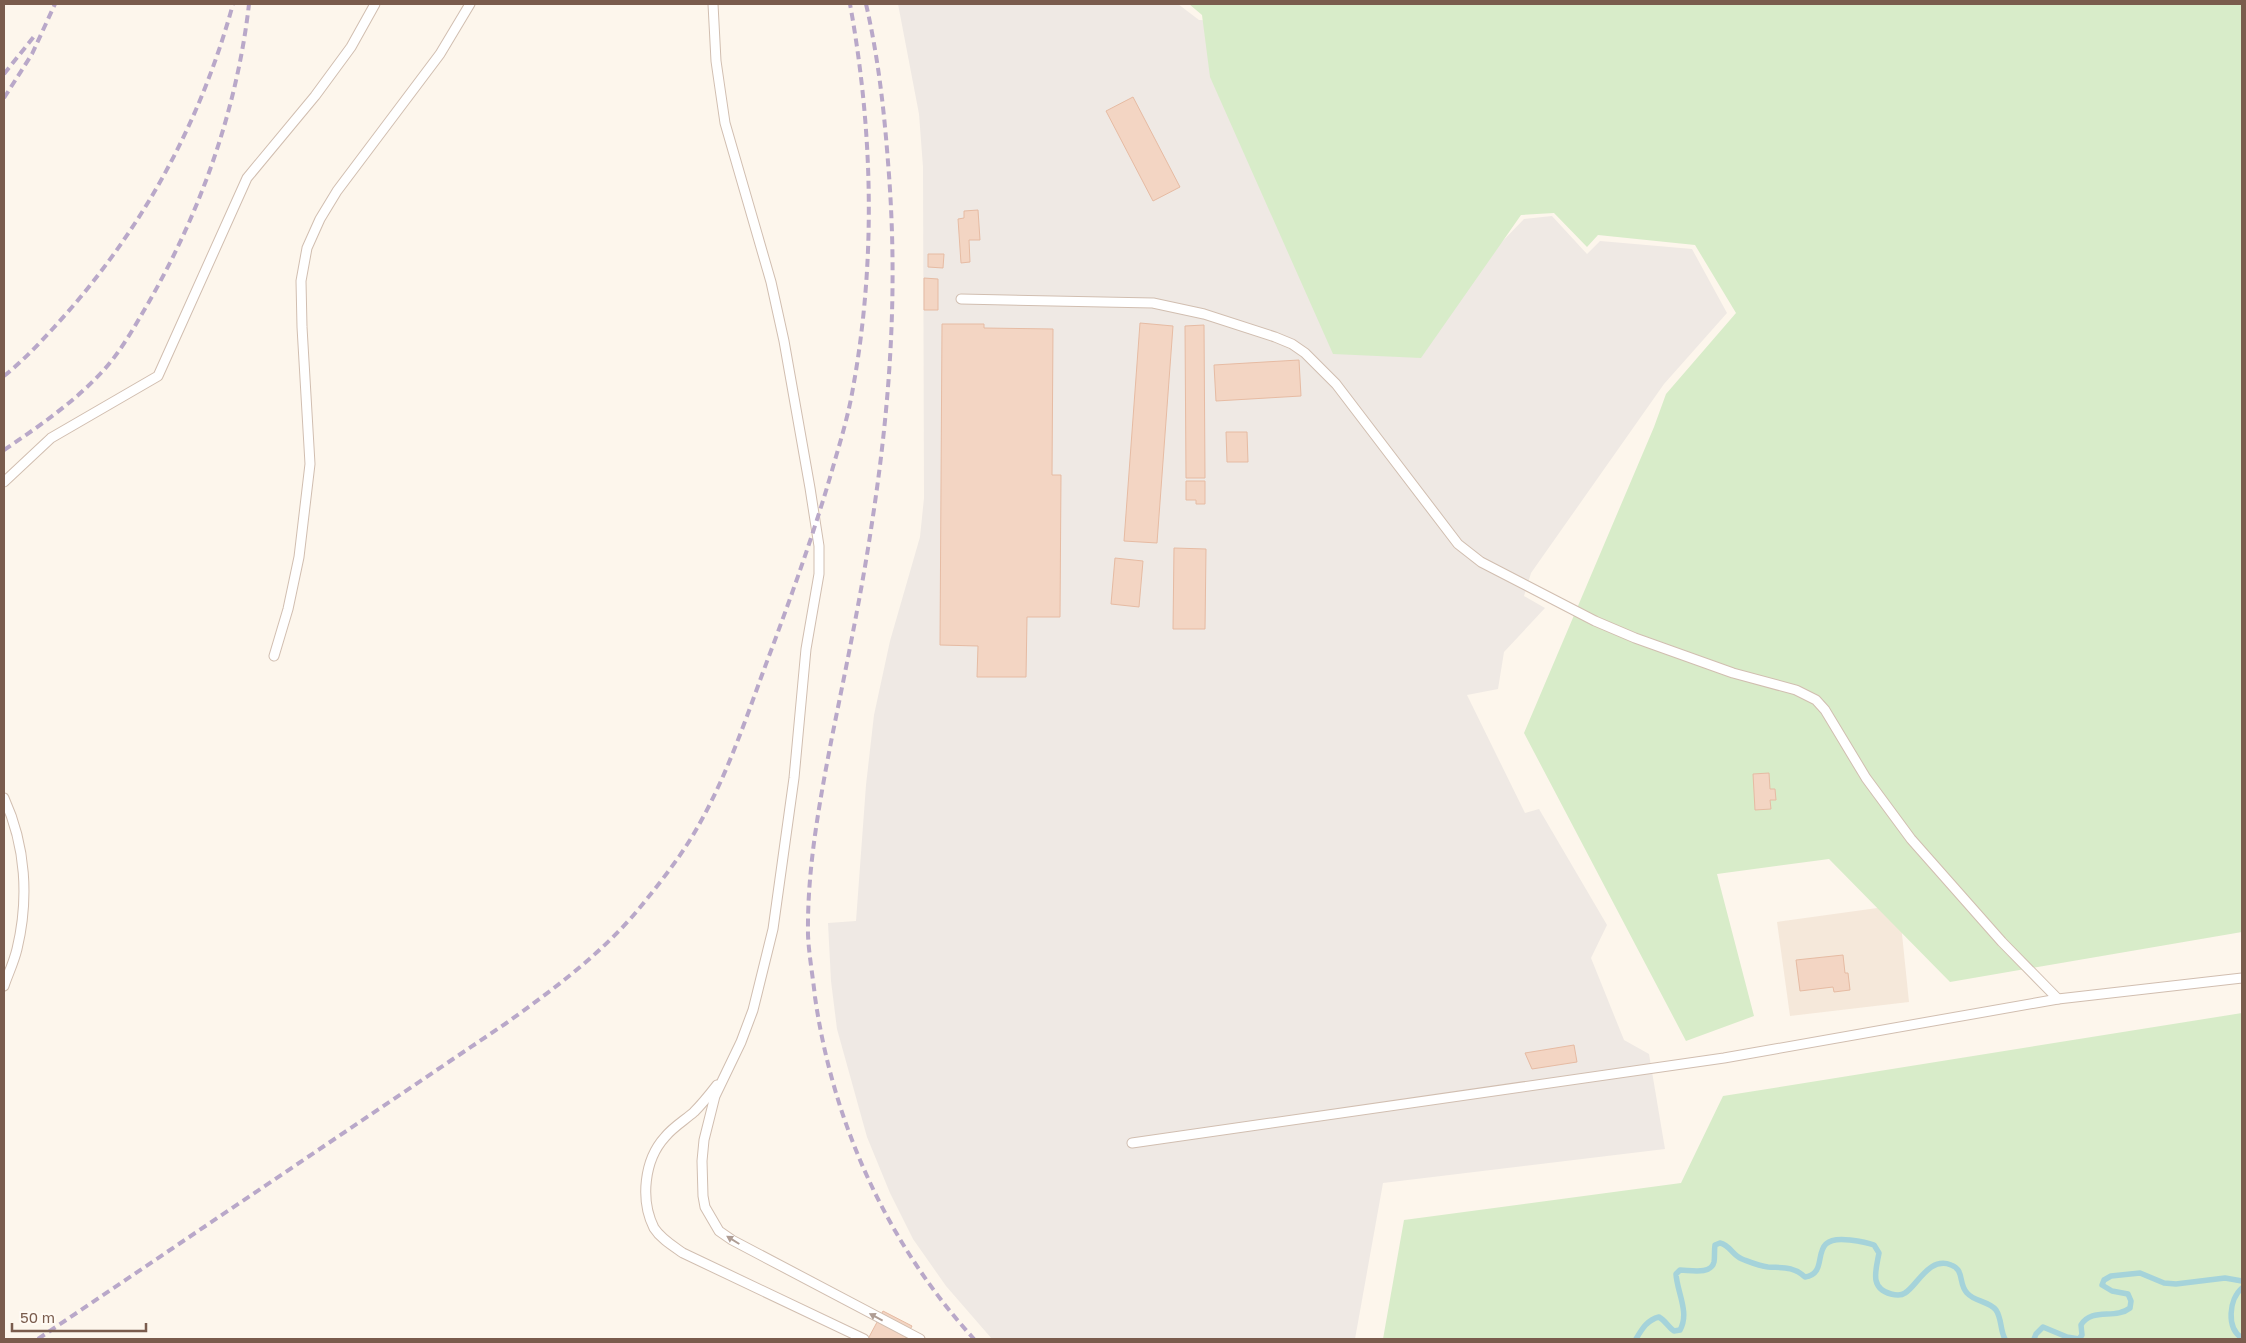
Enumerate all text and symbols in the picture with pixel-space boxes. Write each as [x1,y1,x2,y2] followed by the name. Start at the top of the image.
[726,1236,740,1245] one-way arrow
[12,1300,146,1332] scale bar
[20,1308,55,1326] text: 50 m
[870,1312,883,1321] one-way arrow

